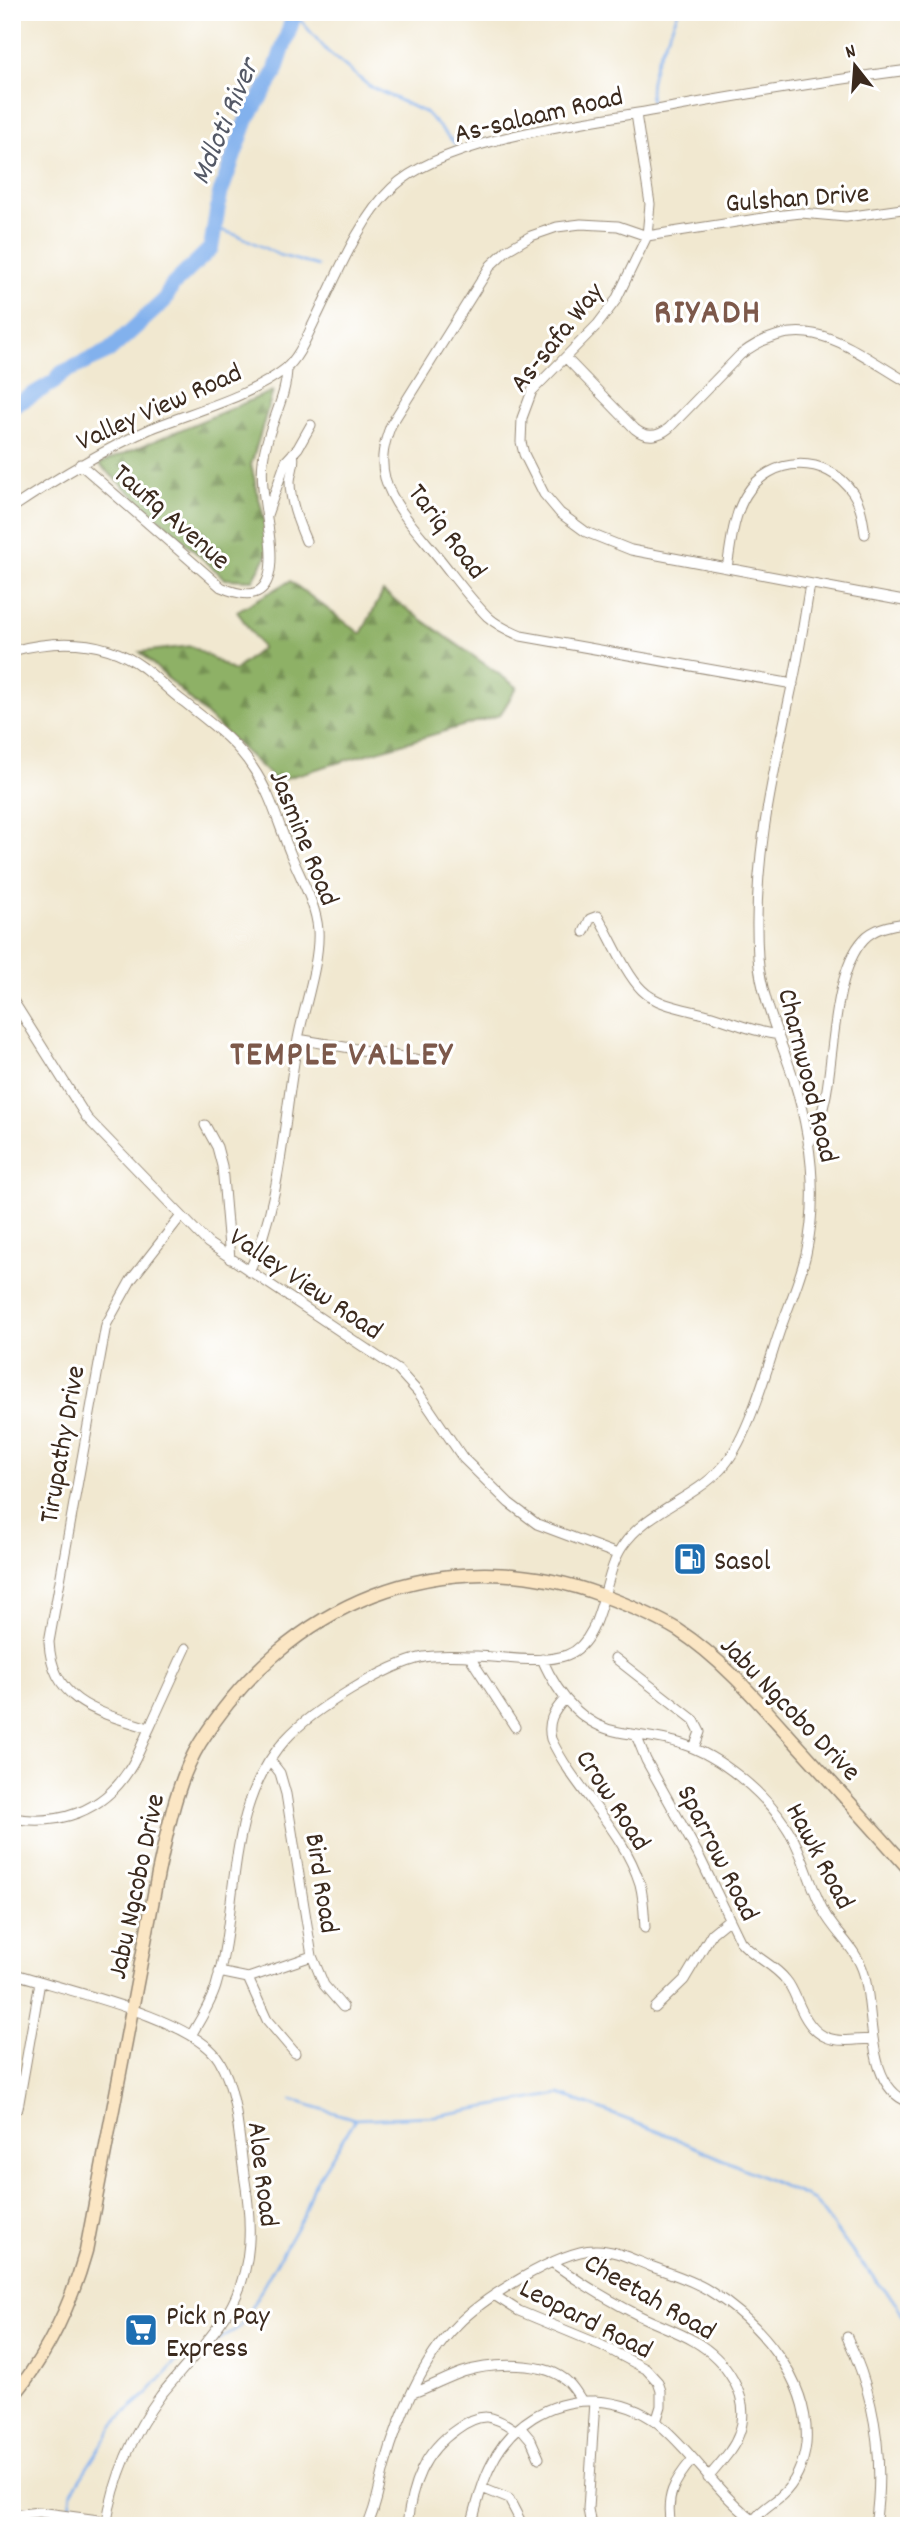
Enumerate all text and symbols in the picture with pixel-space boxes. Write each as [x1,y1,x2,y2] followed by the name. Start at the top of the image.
[820,32,890,102] north arrow
[843,39,859,67] text: N
[181,51,274,192] water label: Mdloti River
[451,79,628,157] street label: As-salaam Road
[724,176,871,226] street label: Gulshan Drive
[502,275,616,403] street label: As-safa Way
[654,290,762,340] district label: RIYADH
[71,355,249,464] street label: Valley View Road
[102,456,237,581] street label: Taufiq Avenue
[396,477,494,589] street label: Tariq Road
[256,765,347,913] street label: Jasmine Road
[764,985,846,1167] street label: Charnwood Road
[230,1032,454,1082] district label: TEMPLE VALLEY
[219,1220,389,1352] street label: Valley View Road
[31,1363,98,1527] street label: Tirupathy Drive
[671,1540,709,1578] fuel station icon: Sasol
[714,1544,771,1584] place label: Sasol
[708,1629,868,1792] street label: Jabu Ngcobo Drive
[563,1743,658,1860] street label: Crow Road
[664,1779,767,1929] street label: Sparrow Road
[100,1791,178,1983] street label: Jabu Ngcobo Drive
[773,1797,862,1918] street label: Hawk Road
[291,1831,347,1937] street label: Bird Road
[234,2120,286,2229] street label: Aloe Road
[575,2245,722,2353] street label: Cheetah Road
[511,2271,658,2372] street label: Leopard Road
[166,2299,270,2371] place label: Pick n Pay Express
[122,2311,160,2349] supermarket icon: Pick n Pay Express

